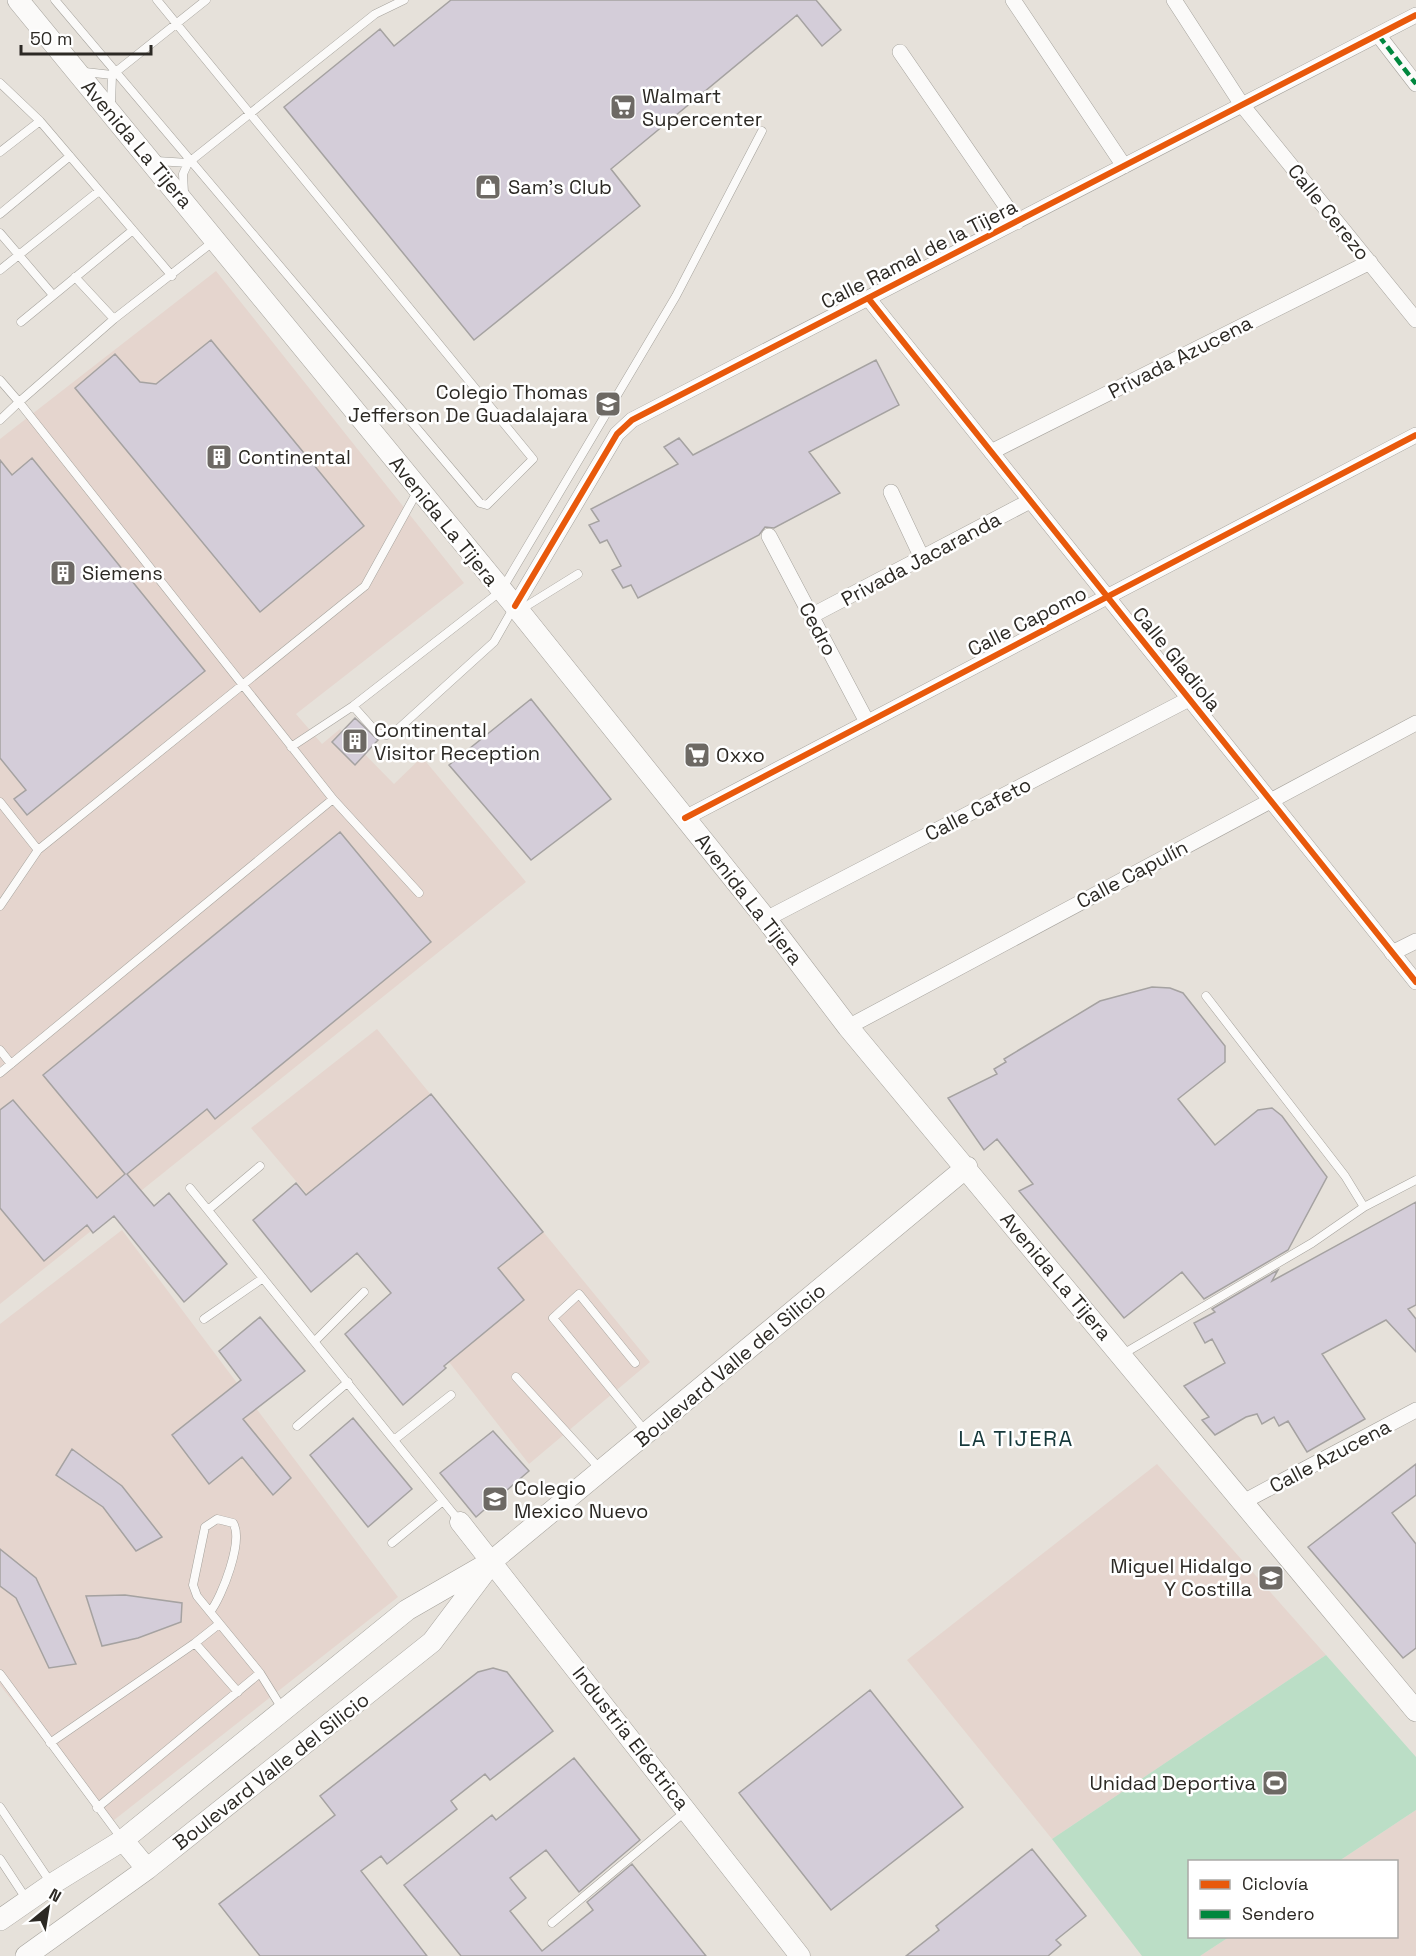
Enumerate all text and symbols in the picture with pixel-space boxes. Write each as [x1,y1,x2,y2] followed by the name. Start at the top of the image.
[21,18,152,56] scale bar
[30,27,72,50] text: 50 m
[76,74,198,214] street label: Avenida La Tijera
[642,83,762,132] place label: Walmart Supercenter
[608,92,638,122] supermarket icon: Walmart Supercenter
[1282,158,1376,266] street label: Calle Cerezo
[473,172,503,202] shop icon: Sam's Club
[508,174,612,200] place label: Sam's Club
[817,193,1021,315] street label: Calle Ramal de la Tijera
[1104,309,1256,405] street label: Privada Azucena
[348,379,588,428] place label: Colegio Thomas Jefferson De Guadalajara
[593,389,623,419] school or university icon: Colegio Thomas Jefferson De Guadalajara
[204,442,234,472] building icon: Continental
[238,444,351,470] place label: Continental
[384,451,504,591] street label: Avenida La Tijera
[837,506,1005,612] street label: Privada Jacaranda
[48,558,78,588] building icon: Siemens
[82,560,163,586] place label: Siemens
[963,580,1091,662] street label: Calle Capomo
[793,598,843,660] street label: Cedro
[1127,601,1227,717] street label: Calle Gladiola
[374,717,540,766] place label: Continental Visitor Reception
[340,726,370,756] building icon: Continental Visitor Reception
[682,740,712,770] supermarket icon: Oxxo
[716,742,765,768] place label: Oxxo
[920,771,1036,847] street label: Calle Cafeto
[689,828,809,970] street label: Avenida La Tijera
[1072,834,1192,914] street label: Calle Capulín
[995,1206,1117,1346] street label: Avenida La Tijera
[629,1277,831,1453] street label: Boulevard Valle del Silicio
[1265,1413,1395,1499] street label: Calle Azucena
[958,1424,1074,1452] district label: LA TIJERA
[514,1475,648,1524] place label: Colegio Mexico Nuevo
[480,1484,510,1514] school or university icon: Colegio Mexico Nuevo
[1110,1553,1252,1602] place label: Miguel Hidalgo Y Costilla
[1256,1563,1286,1593] school or university icon: Miguel Hidalgo Y Costilla
[567,1661,695,1815] street label: Industria Eléctrica
[168,1686,374,1856] street label: Boulevard Valle del Silicio
[1260,1768,1290,1798] sports icon: Unidad Deportiva
[1089,1770,1256,1796] place label: Unidad Deportiva
[1188,1860,1398,1938] legend
[1242,1872,1308,1895] text: Ciclovía
[18,1878,78,1938] north arrow
[45,1884,65,1907] text: N
[1242,1902,1315,1925] text: Sendero

